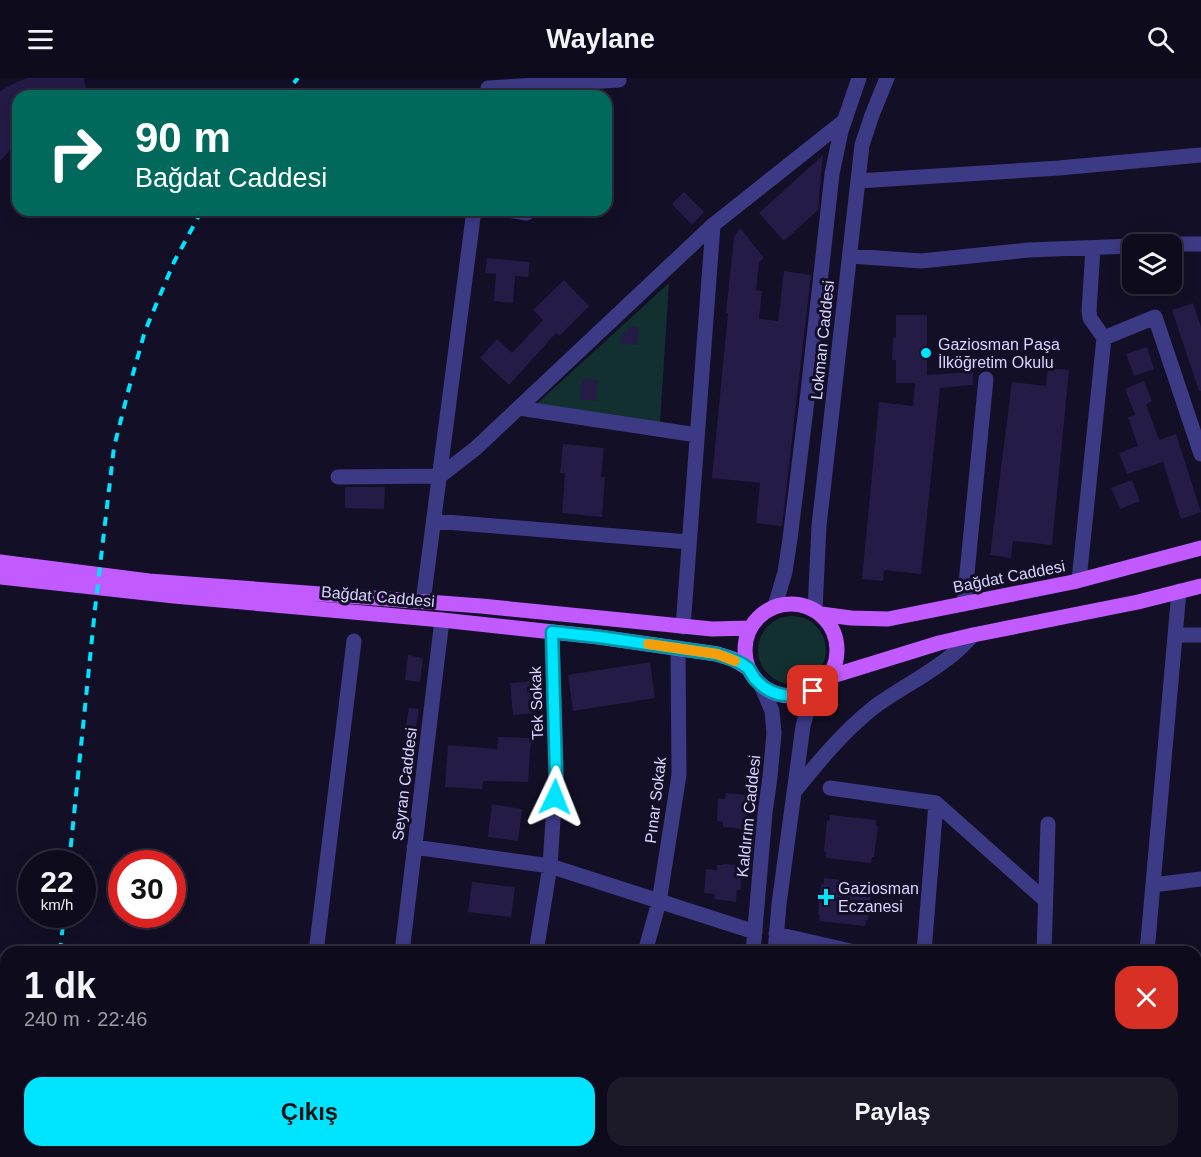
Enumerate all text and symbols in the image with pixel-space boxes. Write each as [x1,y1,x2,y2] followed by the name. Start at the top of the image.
[24,23,57,56] icon: menu
[1144,23,1177,56] icon: search
[546,24,655,54] text: Waylane
[36,114,114,192] icon: right
[135,114,231,161] text: 90 m
[135,163,327,193] text: Bağdat Caddesi
[1122,234,1182,294] map controls
[1122,234,1182,294] button: layers
[808,279,837,401] street label: Lokman Caddesi
[938,336,1060,371] place label: Gaziosman Paşa İlköğretim Okulu
[919,346,933,360] marker: Gaziosman Paşa İlköğretim Okulu
[952,557,1067,596] street label: Bağdat Caddesi
[321,583,435,610] street label: Bağdat Caddesi
[527,665,546,740] street label: Tek Sokak
[787,665,838,716] pin
[796,674,829,707] icon: arrive
[389,727,420,842] street label: Seyran Caddesi
[734,754,763,878] street label: Kaldırım Caddesi
[642,755,669,844] street label: Pınar Sokak
[523,765,587,829] position arrow
[108,850,186,928] speed limit sign: 30
[40,865,74,898] text: 22
[838,880,919,915] place label: Gaziosman Eczanesi
[819,890,833,904] marker: Gaziosman Eczanesi
[41,896,73,913] text: km/h
[24,965,96,1006] text: 1 dk
[1115,966,1178,1029] button: close
[24,1008,147,1030] text: 240 m · 22:46
[24,1077,595,1146] button: Çıkış
[607,1077,1178,1146] button: Paylaş

